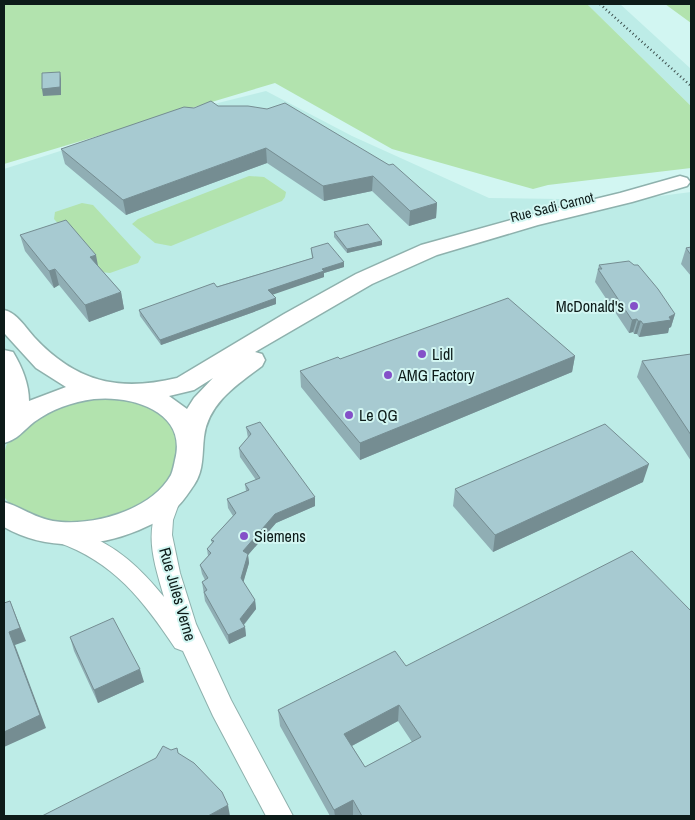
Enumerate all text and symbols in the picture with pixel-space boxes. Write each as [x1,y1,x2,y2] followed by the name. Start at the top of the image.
[508,188,596,226] street label: Rue Sadi Carnot
[556,295,624,317] place label: McDonald's
[628,300,640,312] marker: McDonald's
[432,343,453,365] place label: Lidl
[416,348,428,360] marker: Lidl
[397,364,475,386] place label: AMG Factory
[382,369,394,381] marker: AMG Factory
[359,404,398,426] place label: Le QG
[343,409,355,421] marker: Le QG
[254,525,306,547] place label: Siemens
[238,530,250,542] marker: Siemens
[154,545,202,643] street label: Rue Jules Verne

